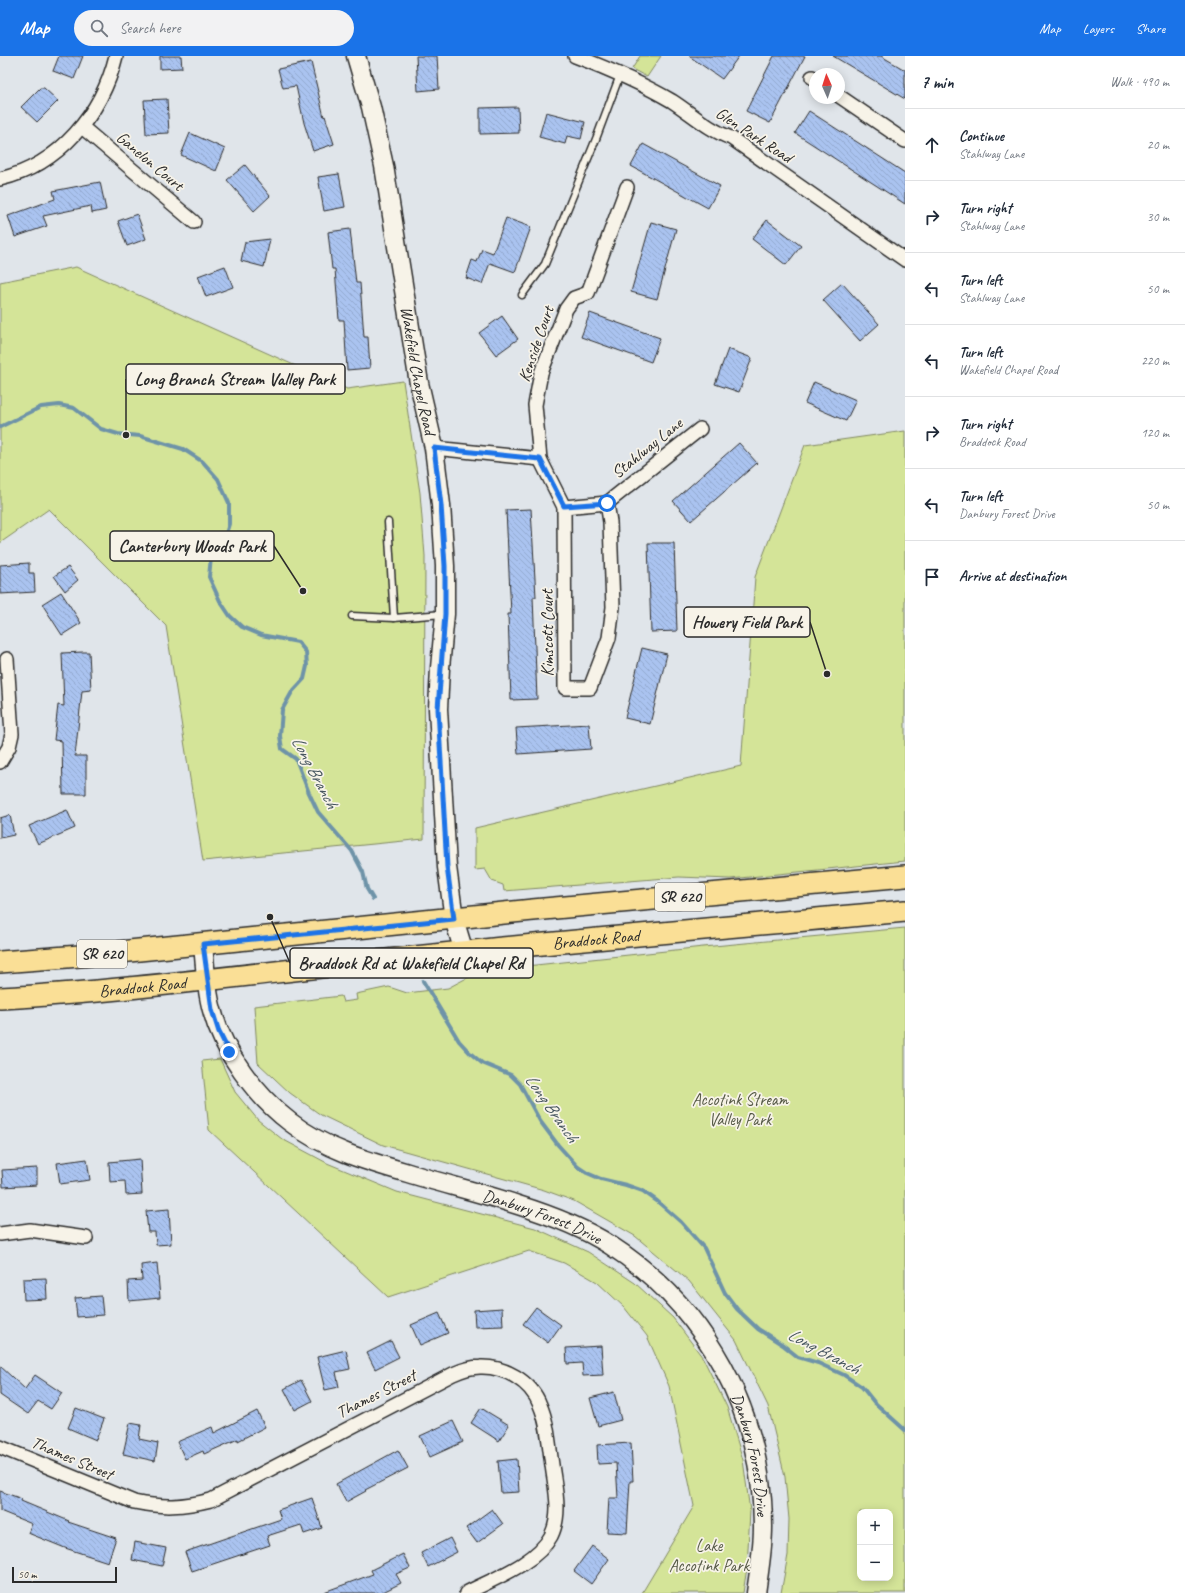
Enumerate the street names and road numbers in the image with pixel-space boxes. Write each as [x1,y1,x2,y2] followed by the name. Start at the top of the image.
[712,102,799,169] street label: Glen Park Road
[112,127,190,197] street label: Ganelon Court
[513,301,559,384] street label: Kenside Court
[396,305,442,439] street label: Wakefield Chapel Road
[607,412,688,483] street label: Stahlway Lane
[537,587,558,676] street label: Kimscott Court
[655,883,705,911] road number: SR 620
[552,924,643,953] street label: Braddock Road
[77,940,127,968] road number: SR 620
[98,971,189,1001] street label: Braddock Road
[481,1184,607,1249] street label: Danbury Forest Drive
[333,1364,421,1423] street label: Thames Street
[726,1390,773,1518] street label: Danbury Forest Drive
[28,1431,118,1485] street label: Thames Street

